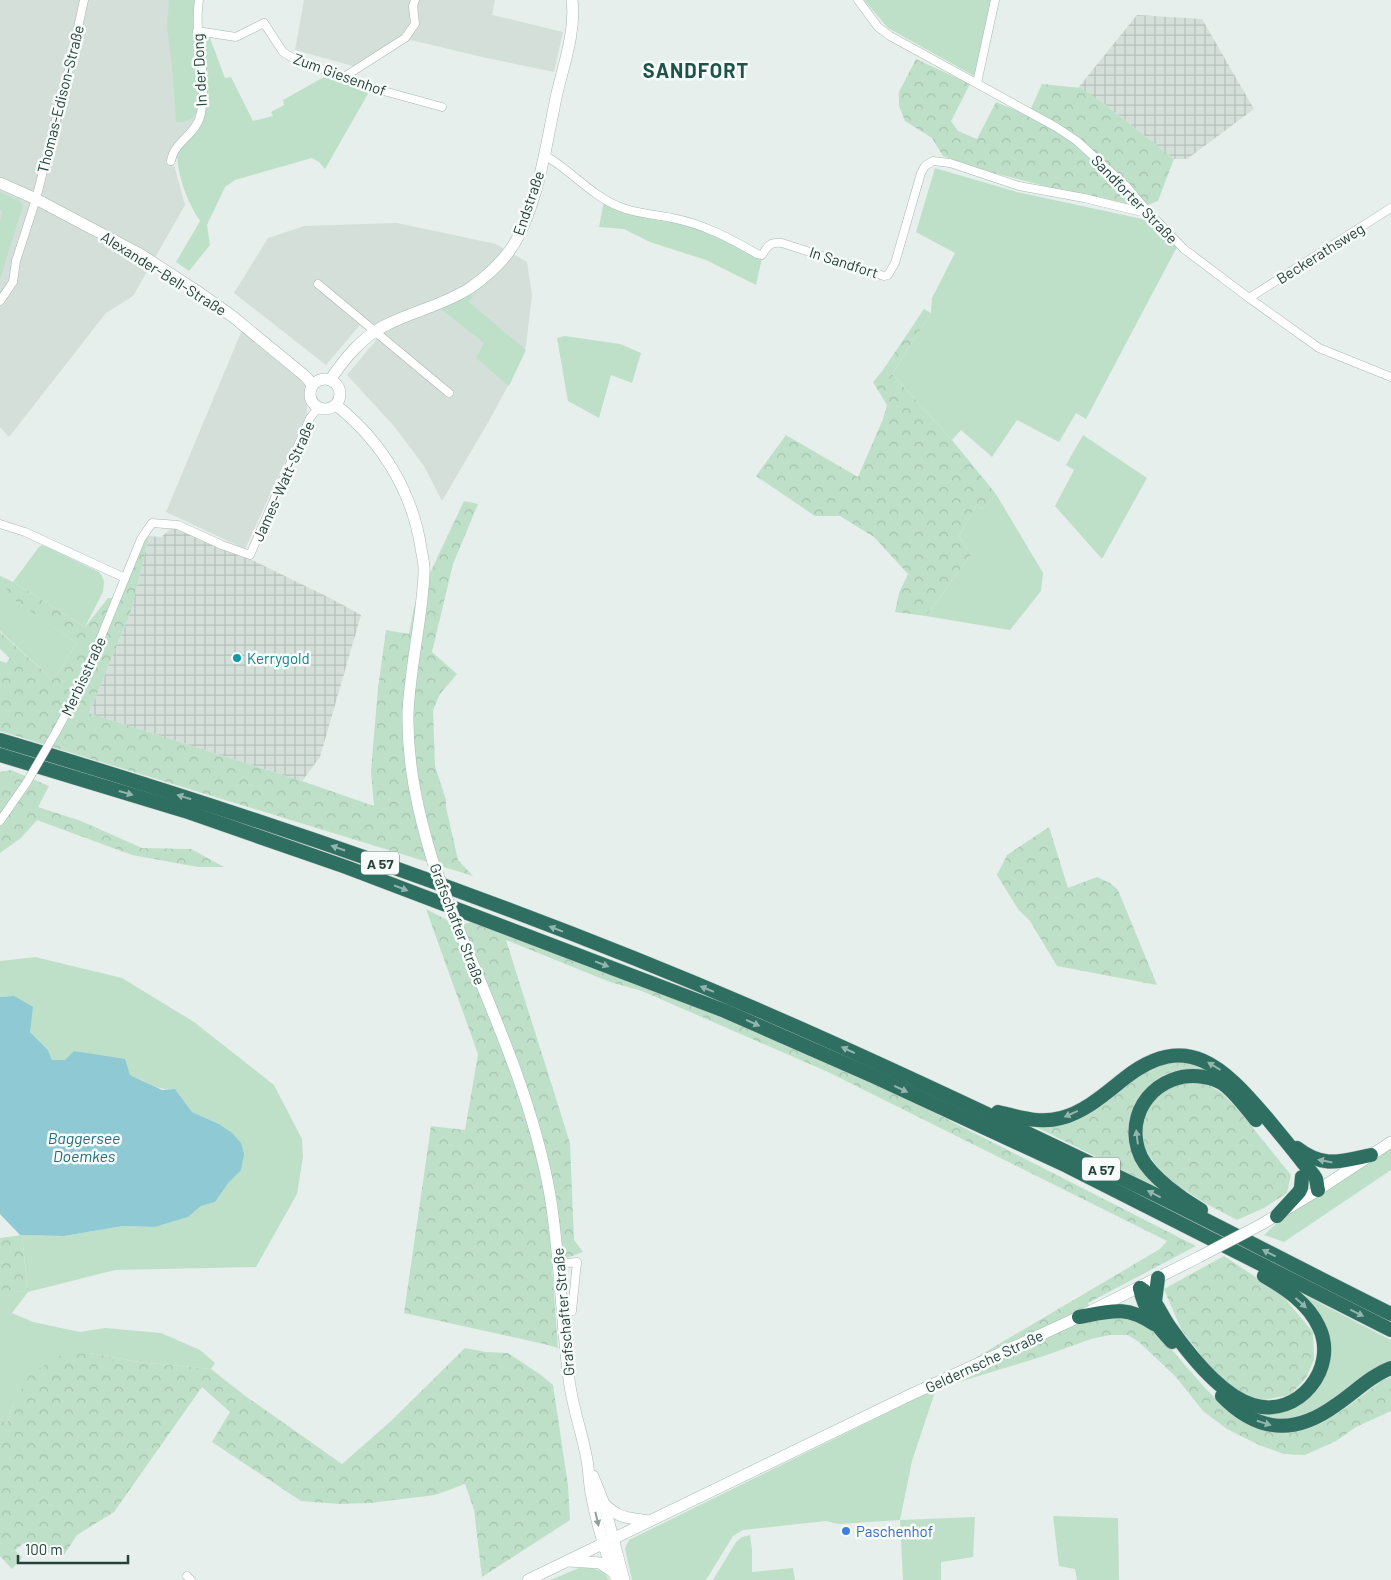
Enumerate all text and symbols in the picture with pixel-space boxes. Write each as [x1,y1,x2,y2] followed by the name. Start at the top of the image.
[33,23,87,175] street label: Thomas-Edison-Straße
[188,33,210,107] street label: In der Dong
[291,49,389,99] street label: Zum Giesenhof
[643,58,749,82] district label: SANDFORT
[1088,151,1182,247] street label: Sandforter Straße
[509,168,547,238] street label: Endstraße
[1273,219,1367,287] street label: Beckerathsweg
[98,227,230,319] street label: Alexander-Bell-Straße
[807,242,881,282] street label: In Sandfort
[248,418,318,544] street label: James-Watt-Straße
[57,634,109,718] street label: Merbisstraße
[247,649,310,667] place label: Kerrygold
[231,652,243,664] marker: Kerrygold
[118,790,133,798] one-way arrow
[177,792,192,800] one-way arrow
[331,844,346,851] one-way arrow
[361,851,399,874] road number: A 57
[427,861,489,987] street label: Grafschafter Straße
[394,884,409,892] one-way arrow
[549,924,564,932] one-way arrow
[594,961,609,968] one-way arrow
[699,985,714,993] one-way arrow
[746,1020,760,1028] one-way arrow
[841,1045,855,1053] one-way arrow
[1207,1062,1220,1071] one-way arrow
[894,1085,909,1094] one-way arrow
[1064,1111,1078,1119] one-way arrow
[48,1128,120,1165] water label: Baggersee Doemkes
[1133,1129,1141,1145] one-way arrow
[1317,1157,1332,1165] one-way arrow
[1082,1158,1120,1180] road number: A 57
[1147,1190,1161,1198] one-way arrow
[548,1247,578,1377] street label: Grafschafter Straße
[1262,1249,1277,1257] one-way arrow
[1295,1297,1307,1309] one-way arrow
[1350,1309,1364,1317] one-way arrow
[922,1326,1046,1396] street label: Geldernsche Straße
[1257,1420,1272,1428] one-way arrow
[593,1511,601,1526] one-way arrow
[856,1522,933,1540] place label: Paschenhof
[840,1525,852,1537] marker: Paschenhof
[18,1532,128,1564] scale bar
[25,1540,63,1558] text: 100 m

